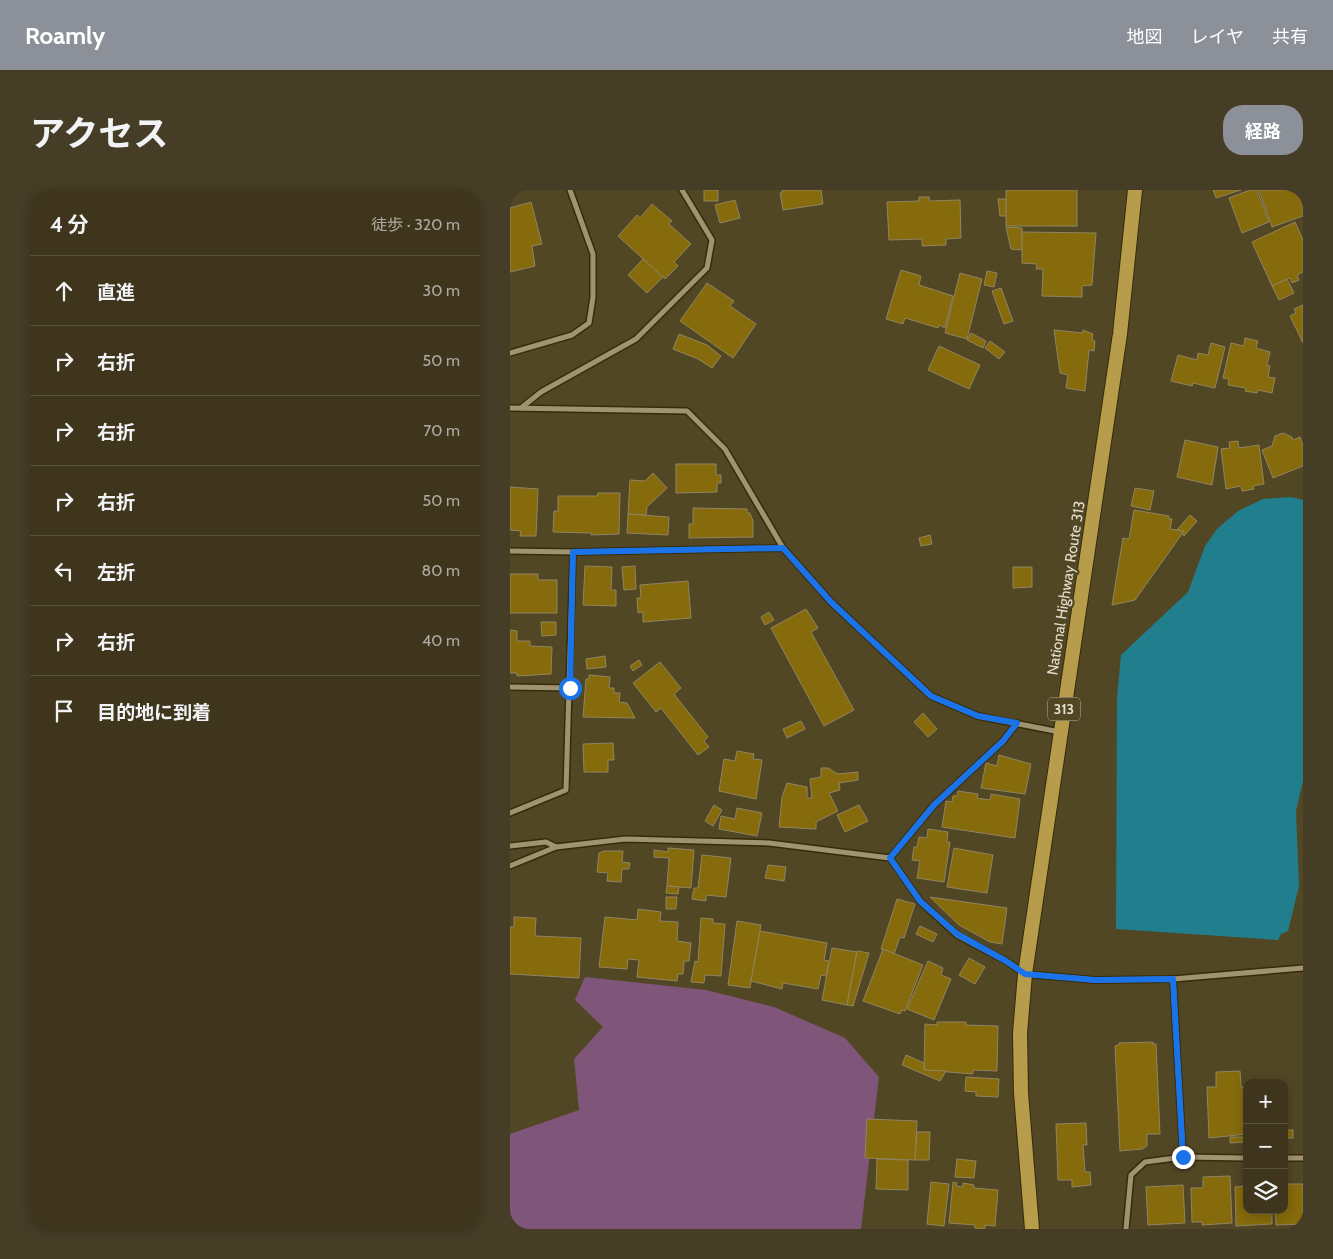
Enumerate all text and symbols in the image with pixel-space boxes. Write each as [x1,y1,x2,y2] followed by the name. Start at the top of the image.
[25,21,105,50] text: Roamly
[1127,26,1163,48] text: 地図
[1191,26,1244,48] text: レイヤ
[1272,26,1308,48] text: 共有
[1223,105,1303,155] button: 経路
[30,112,168,155] text: アクセス
[50,212,89,237] text: 4 分
[371,215,460,234] text: 徒歩 · 320 m
[50,277,78,305] icon: ahead
[97,281,135,304] text: 直進
[423,281,460,300] text: 30 m
[50,347,78,375] icon: right
[97,351,135,374] text: 右折
[423,351,460,370] text: 50 m
[50,417,78,445] icon: right
[97,421,135,444] text: 右折
[423,421,460,440] text: 70 m
[50,487,78,515] icon: right
[97,491,135,514] text: 右折
[423,491,460,510] text: 50 m
[1043,500,1089,676] street label: National Highway Route 313
[50,557,78,585] icon: left
[97,561,135,584] text: 左折
[422,561,460,580] text: 80 m
[50,627,78,655] icon: right
[97,631,135,654] text: 右折
[422,631,460,650] text: 40 m
[559,677,582,700] route start
[50,697,78,725] icon: arrive
[1048,698,1080,720] road number: 313
[97,701,211,724] text: 目的地に到着
[1243,1079,1288,1214] map controls
[1243,1079,1288,1124] button: +
[1243,1124,1288,1169] button: −
[1172,1146,1195,1169] route end
[1243,1169,1288,1214] button: layers

